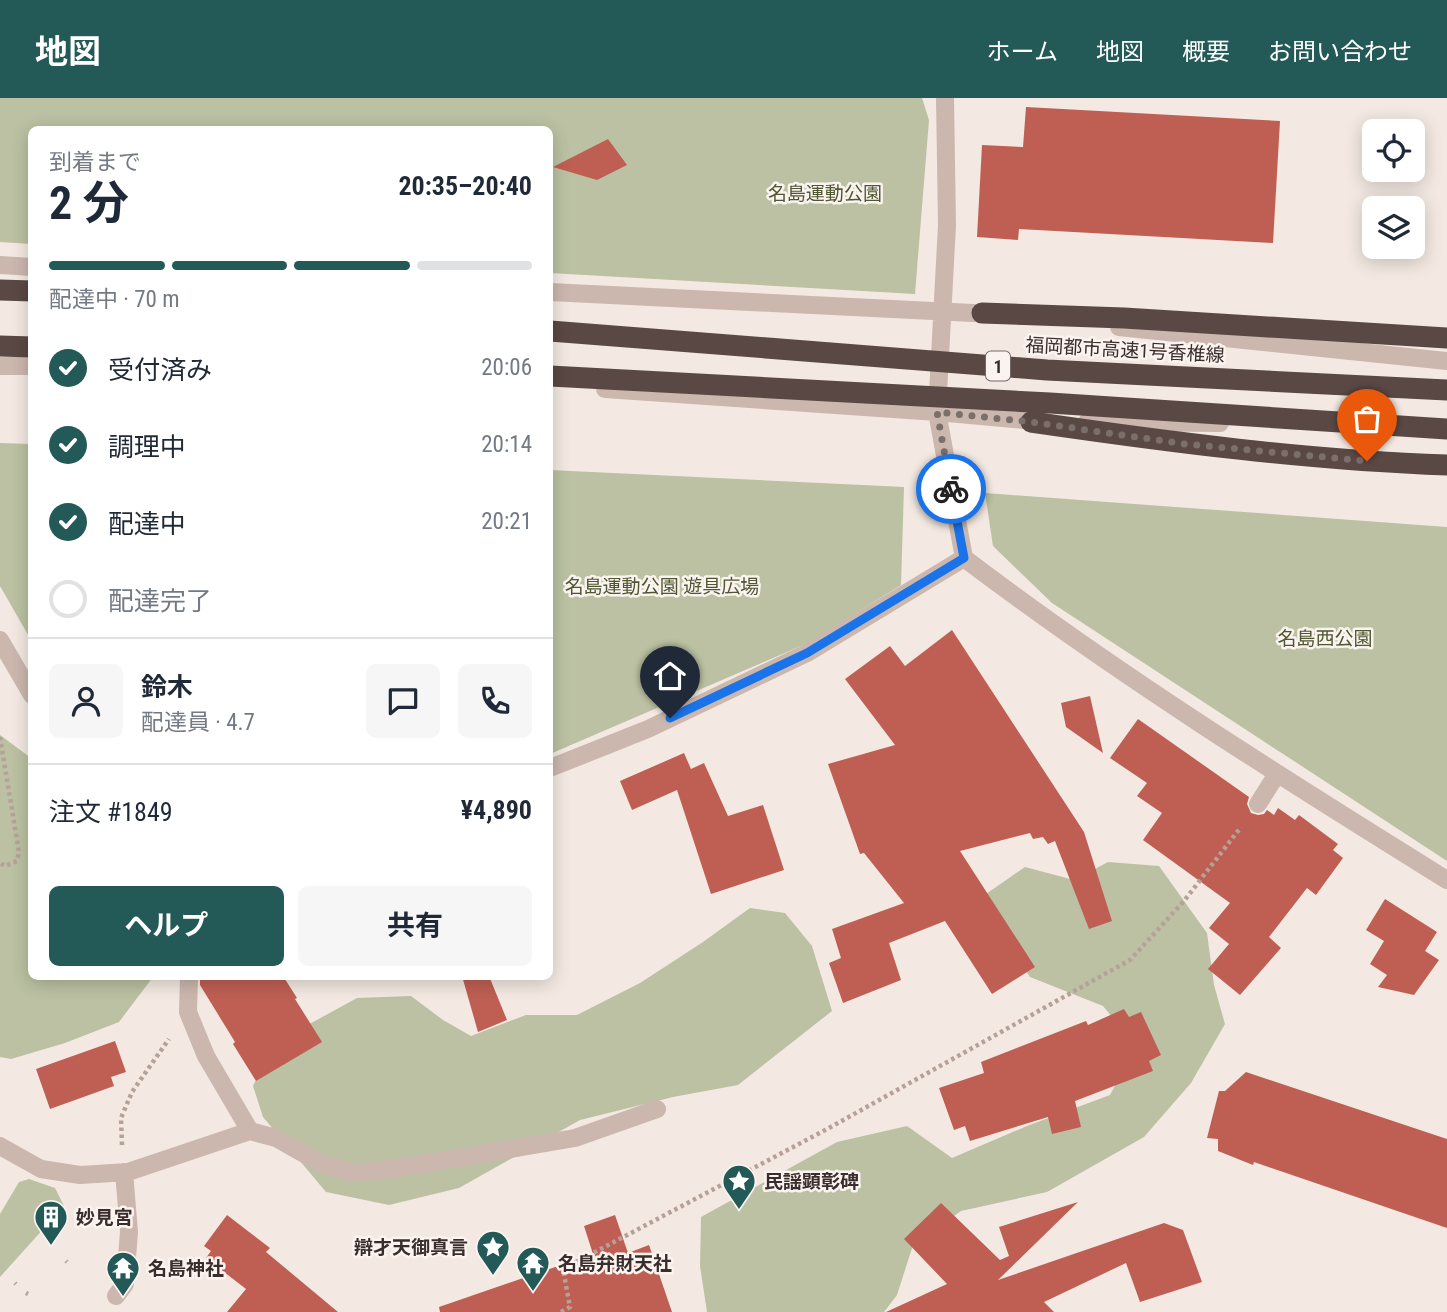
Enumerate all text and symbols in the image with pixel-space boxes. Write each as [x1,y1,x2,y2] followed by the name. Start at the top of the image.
[35,32,101,71] text: 地図
[987,38,1058,66] text: ホーム
[1096,38,1144,66] text: 地図
[1182,38,1230,66] text: 概要
[1268,38,1412,66] text: お問い合わせ
[1362,119,1425,259] map controls
[1362,119,1425,182] button: locate
[49,149,141,176] text: 到着まで
[398,171,532,201] text: 20:35–20:40
[49,176,129,230] text: 2 分
[768,182,882,205] park label: 名島運動公園
[1362,196,1425,259] button: layers
[49,286,179,313] text: 配達中 · 70 m
[1025,333,1225,367] street label: 福岡都市高速1号香椎線
[49,349,87,387] icon: check
[986,352,1010,380] road number: 1
[481,354,532,381] text: 20:06
[108,355,212,385] text: 受付済み
[1337,389,1397,461] pin
[1348,400,1386,438] icon: bag
[49,426,87,464] icon: check
[481,431,532,458] text: 20:14
[108,432,186,462] text: 調理中
[916,454,986,524] courier
[932,470,970,508] icon: bike
[49,503,87,541] icon: check
[481,508,532,535] text: 20:21
[108,509,186,539] text: 配達中
[565,575,759,598] park label: 名島運動公園 遊具広場
[108,586,212,616] text: 配達完了
[1277,627,1373,650] park label: 名島西公園
[640,646,700,718] pin
[651,657,689,695] icon: home
[49,664,123,738] button: person
[366,664,440,738] button: chat
[458,664,532,738] button: phone
[141,672,193,702] text: 鈴木
[141,709,255,736] text: 配達員 · 4.7
[461,795,532,825] text: ¥4,890
[49,797,173,827] text: 注文 #1849
[49,886,284,966] button: ヘルプ
[298,886,532,966] button: 共有
[720,1162,758,1211] place icon: 民謡顕彰碑
[764,1170,859,1193] place label: 民謡顕彰碑
[32,1198,70,1247] building icon: 妙見宮
[76,1206,133,1229] place label: 妙見宮
[474,1228,512,1277] place icon: 辯才天御真言
[354,1236,468,1259] place label: 辯才天御真言
[514,1244,552,1293] temple icon: 名島弁財天社
[104,1249,142,1298] temple icon: 名島神社
[558,1252,672,1275] place label: 名島弁財天社
[148,1257,224,1280] place label: 名島神社

